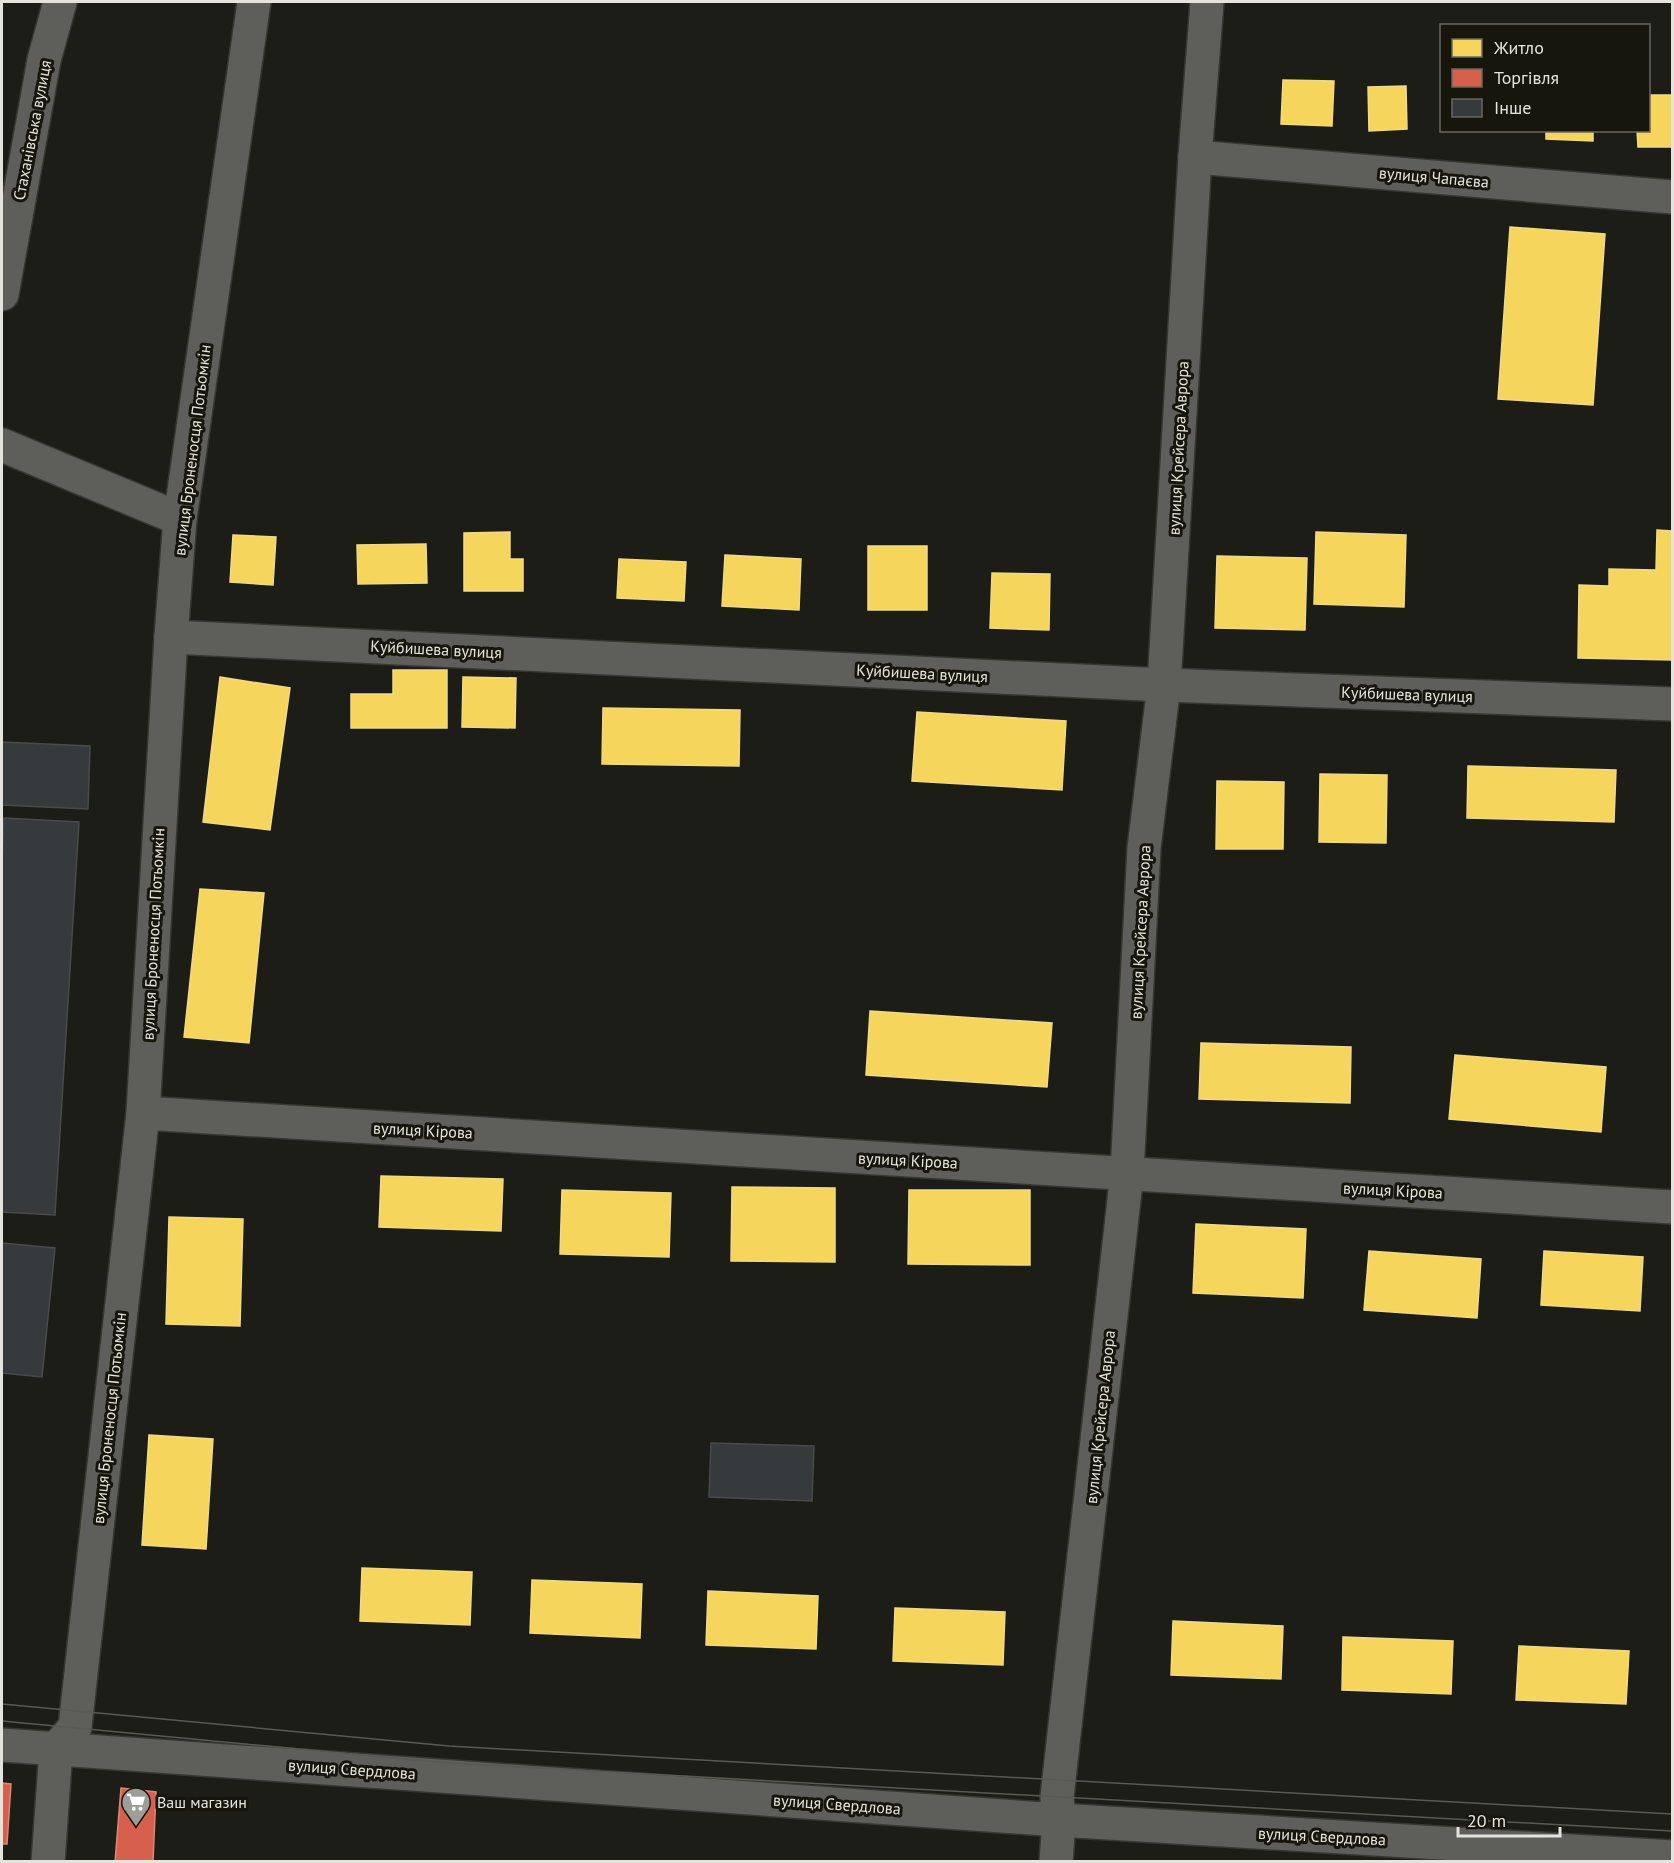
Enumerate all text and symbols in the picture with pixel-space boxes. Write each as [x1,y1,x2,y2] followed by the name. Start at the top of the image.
[1440,24,1650,132] legend
[1493,36,1544,59] text: Житло
[9,58,55,202] street label: Стаханівська вулиця
[1494,66,1559,89] text: Торгівля
[1494,96,1531,119] text: Інше
[1378,162,1490,192] street label: вулиця Чапаєва
[169,343,215,557] street label: вулиця Броненосця Потьомкін
[1163,360,1193,536] street label: вулиця Крейсера Аврора
[370,636,502,662] street label: Куйбишева вулиця
[856,660,988,686] street label: Куйбишева вулиця
[1341,682,1473,706] street label: Куйбишева вулиця
[137,827,169,1041] street label: вулиця Броненосця Потьомкін
[1125,844,1155,1020] street label: вулиця Крейсера Аврора
[373,1117,473,1143] street label: вулиця Кірова
[858,1147,958,1173] street label: вулиця Кірова
[1343,1177,1443,1203] street label: вулиця Кірова
[88,1311,130,1525] street label: вулиця Броненосця Потьомкін
[1081,1329,1119,1505] street label: вулиця Крейсера Аврора
[287,1755,417,1783] street label: вулиця Свердлова
[120,1786,152,1828] supermarket icon: Ваш магазин
[772,1790,902,1818] street label: вулиця Свердлова
[157,1792,247,1812] place label: Ваш магазин
[1458,1800,1560,1838] scale bar
[1467,1809,1506,1832] text: 20 m
[1257,1823,1387,1849] street label: вулиця Свердлова

